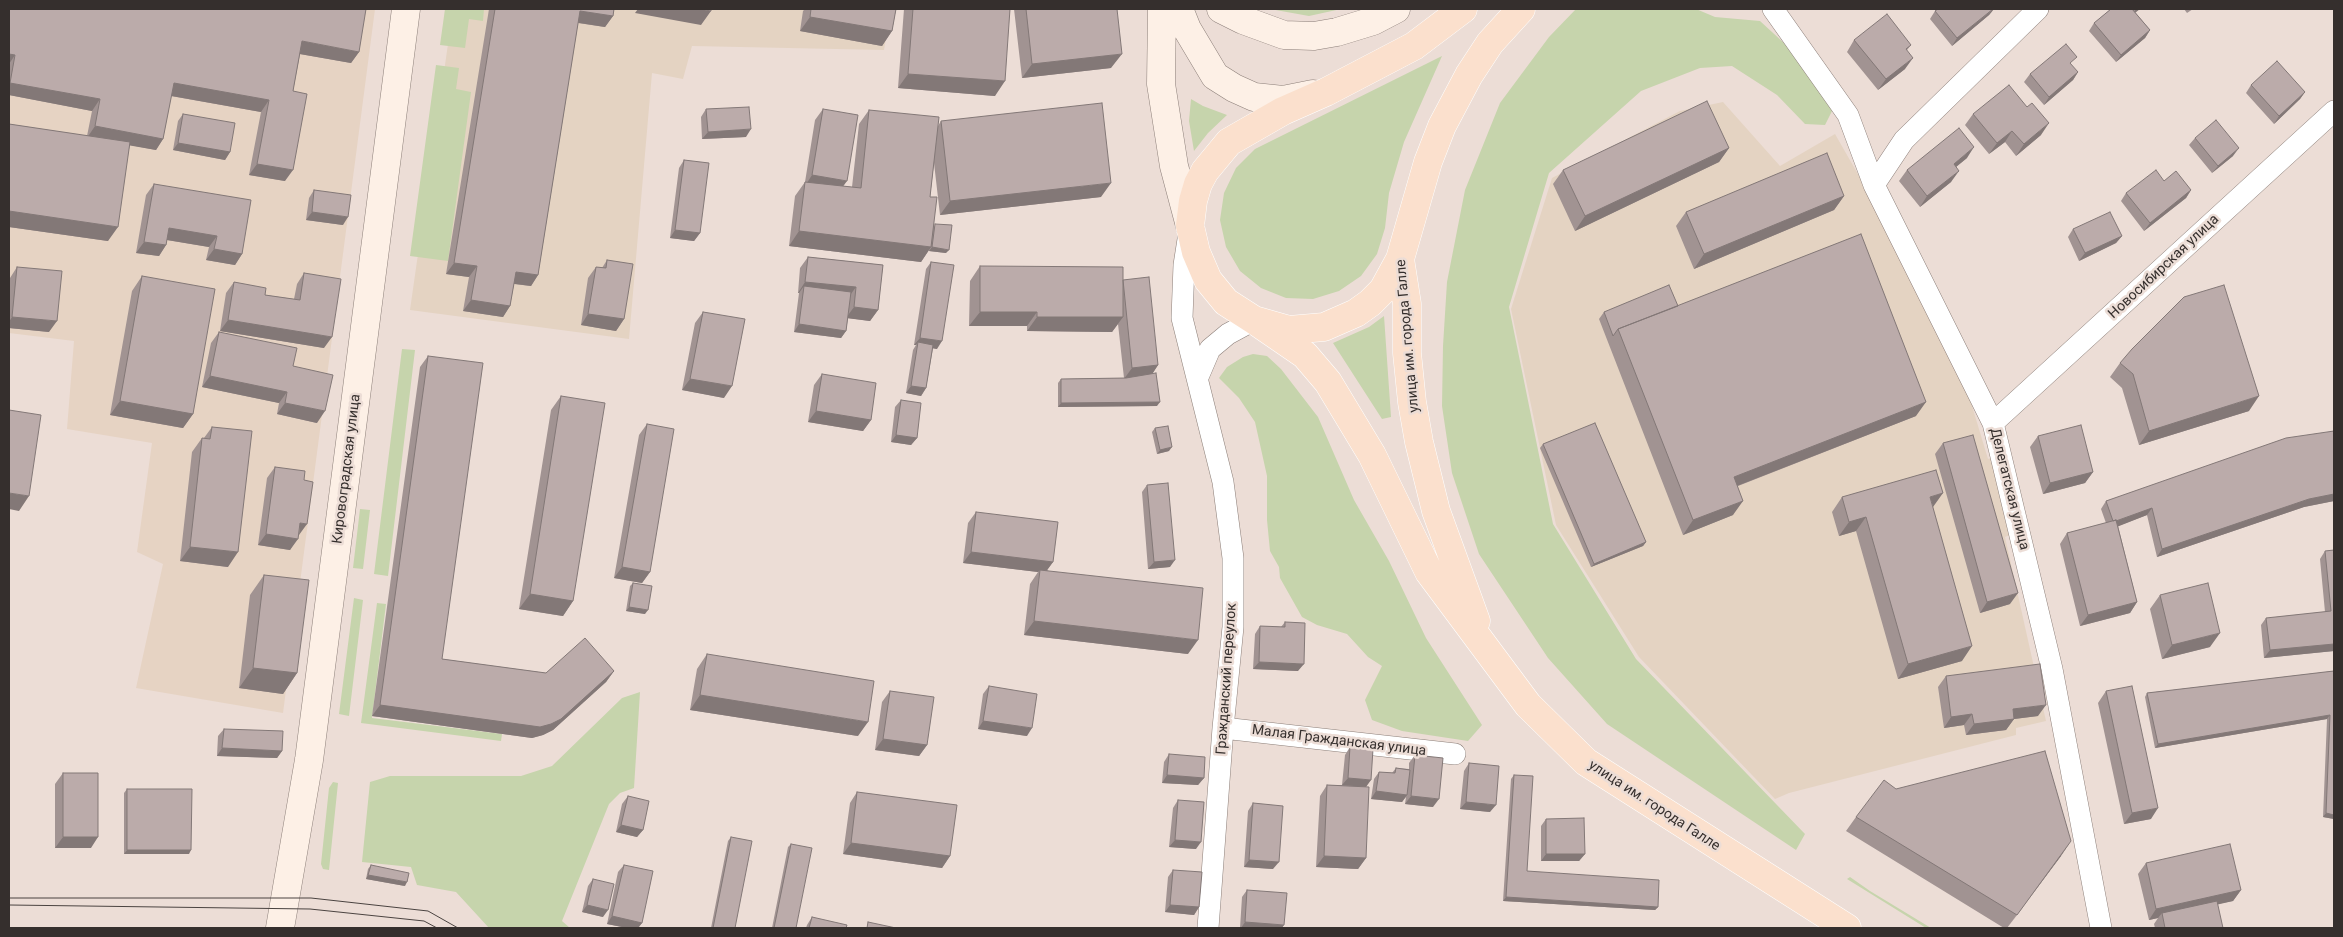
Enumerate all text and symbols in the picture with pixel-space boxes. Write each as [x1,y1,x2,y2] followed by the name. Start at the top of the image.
[2105,211,2223,323] street label: Новосибирская улица
[1393,259,1423,413] street label: улица им. города Галле
[329,393,365,545] street label: Кировоградская улица
[1986,426,2032,552] street label: Делегатская улица
[1213,603,1241,755] street label: Гражданский переулок
[1251,722,1427,760] street label: Малая Гражданская улица
[1585,757,1723,855] street label: улица им. города Галле

